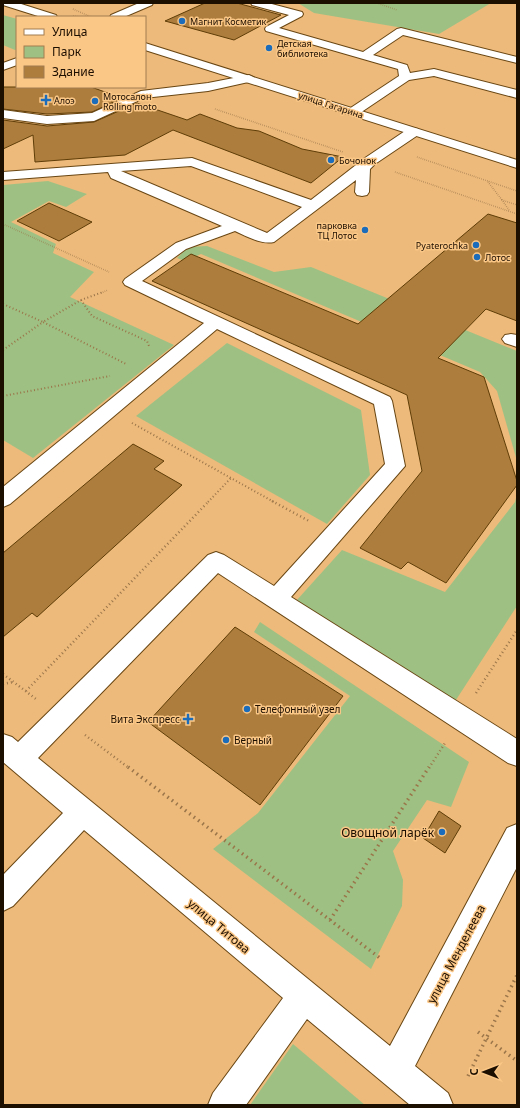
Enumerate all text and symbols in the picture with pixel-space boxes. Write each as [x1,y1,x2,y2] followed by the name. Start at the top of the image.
[190,15,267,28] place label: Магнит Косметик
[16,16,146,88] legend
[177,16,187,26] marker: Магнит Косметик
[52,23,87,40] text: Улица
[277,37,328,60] place label: Детская библиотека
[52,43,82,60] text: Парк
[264,43,274,53] marker: Детская библиотека
[52,63,95,80] text: Здание
[297,88,365,122] street label: улица Гагарина
[103,90,157,113] place label: Мотосалон Rolling moto
[54,94,75,107] place label: Алоэ
[41,95,51,105] marker: Алоэ
[90,96,100,106] marker: Мотосалон Rolling moto
[339,154,376,167] place label: Бочонок
[326,155,336,165] marker: Бочонок
[316,219,358,242] place label: парковка ТЦ Лотос
[360,225,370,235] marker: парковка ТЦ Лотос
[416,239,468,252] place label: Pyaterochka
[471,240,481,250] marker: Pyaterochka
[485,251,511,264] place label: Лотос
[472,252,482,262] marker: Лотос
[255,702,341,716] place label: Телефонный узел
[242,704,252,714] marker: Телефонный узел
[111,712,180,726] place label: Вита Экспресс
[183,714,193,724] marker: Вита Экспресс
[234,733,272,747] place label: Верный
[221,735,231,745] marker: Верный
[341,824,435,841] place label: Овощной ларёк
[437,827,447,837] marker: Овощной ларёк
[184,895,254,957] street label: улица Титова
[423,902,489,1006] street label: улица Менделеева
[464,1052,504,1092] north arrow
[466,1068,481,1076] text: С

